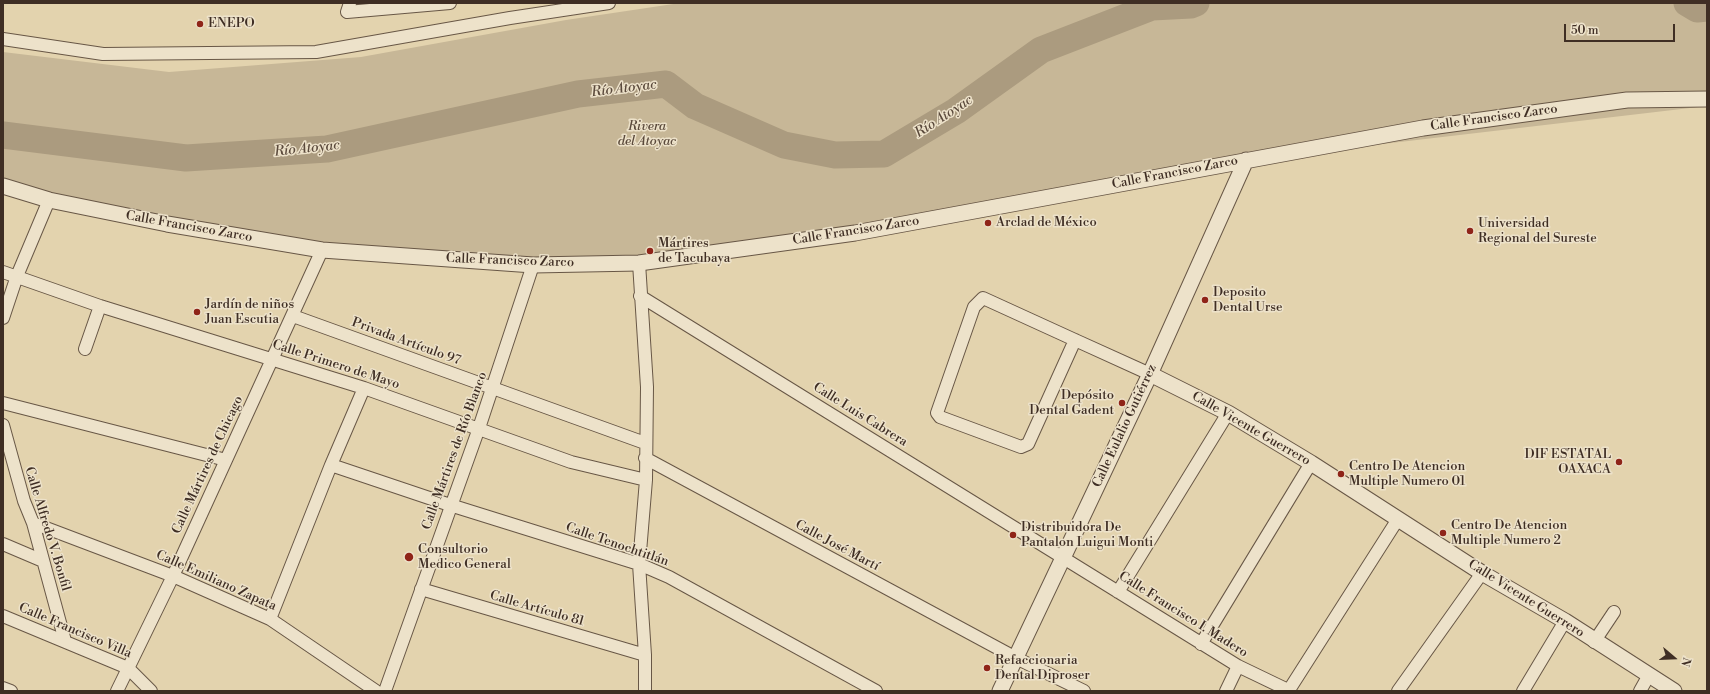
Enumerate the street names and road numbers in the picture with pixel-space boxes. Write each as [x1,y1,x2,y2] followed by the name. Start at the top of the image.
[1429,101,1559,135] street label: Calle Francisco Zarco
[1111,153,1239,193] street label: Calle Francisco Zarco
[125,208,253,246] street label: Calle Francisco Zarco
[791,213,921,249] street label: Calle Francisco Zarco
[446,251,574,271] street label: Calle Francisco Zarco
[349,315,463,369] street label: Privada Artículo 97
[270,337,402,393] street label: Calle Primero de Mayo
[1090,362,1160,490] street label: Calle Eulalio Gutiérrez
[419,370,491,532] street label: Calle Mártires de Río Blanco
[810,380,910,450] street label: Calle Luis Cabrera
[1189,389,1313,469] street label: Calle Vicente Guerrero
[169,393,247,537] street label: Calle Mártires de Chicago
[21,465,73,593] street label: Calle Alfredo V. Bonfil
[792,517,882,575] street label: Calle José Martí
[563,520,671,570] street label: Calle Tenochtitlán
[153,547,279,615] street label: Calle Emiliano Zapata
[1465,557,1587,641] street label: Calle Vicente Guerrero
[1116,569,1250,661] street label: Calle Francisco I. Madero
[488,588,586,630] street label: Calle Artículo 81
[16,600,134,662] street label: Calle Francisco Villa

